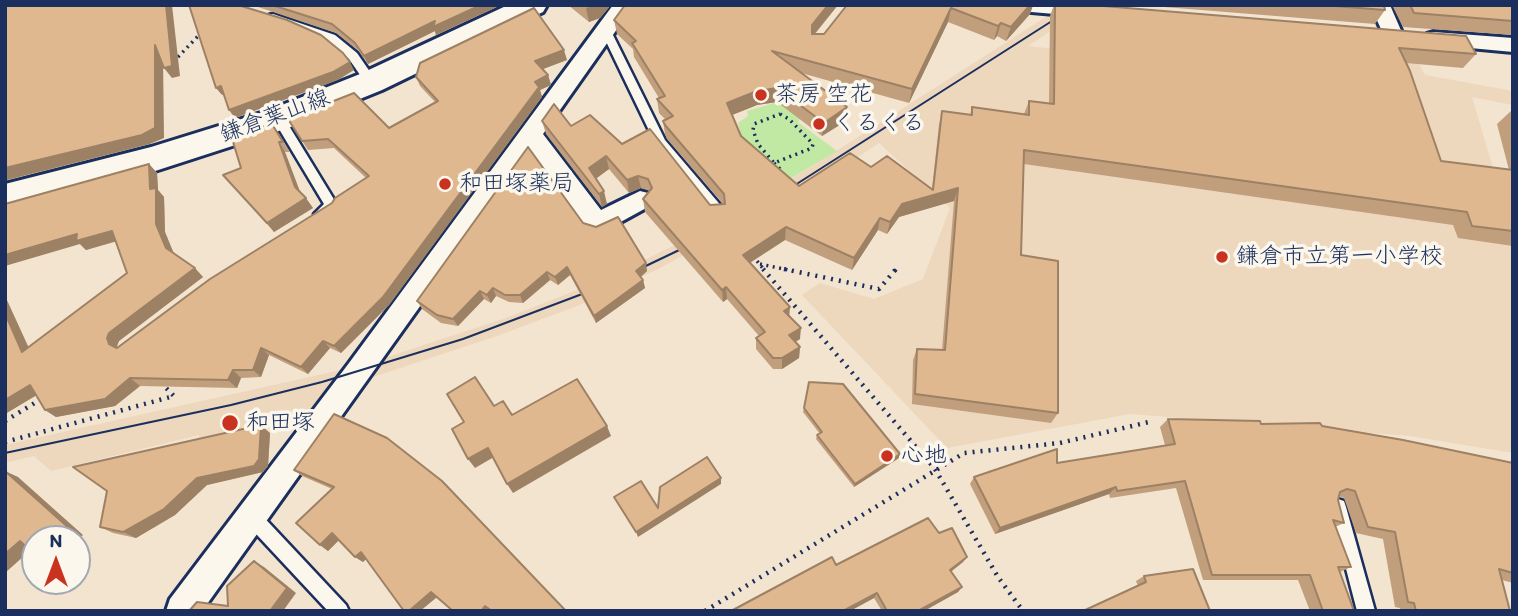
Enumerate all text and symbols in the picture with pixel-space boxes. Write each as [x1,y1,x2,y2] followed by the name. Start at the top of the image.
[775,81,872,109] place label: 茶房 空花
[216,84,334,150] street label: 鎌倉葉山線
[753,87,769,103] marker: 茶房 空花
[833,110,925,138] place label: くるくる
[811,116,827,132] marker: くるくる
[459,170,574,198] place label: 和田塚薬局
[437,176,453,192] marker: 和田塚薬局
[1236,243,1443,271] place label: 鎌倉市立第一小学校
[1214,249,1230,265] marker: 鎌倉市立第一小学校
[246,409,315,437] place label: 和田塚
[220,413,240,433] marker: 和田塚
[901,442,947,470] place label: 心地
[879,448,895,464] marker: 心地
[21,525,91,595] north arrow
[50,529,62,552] text: N

